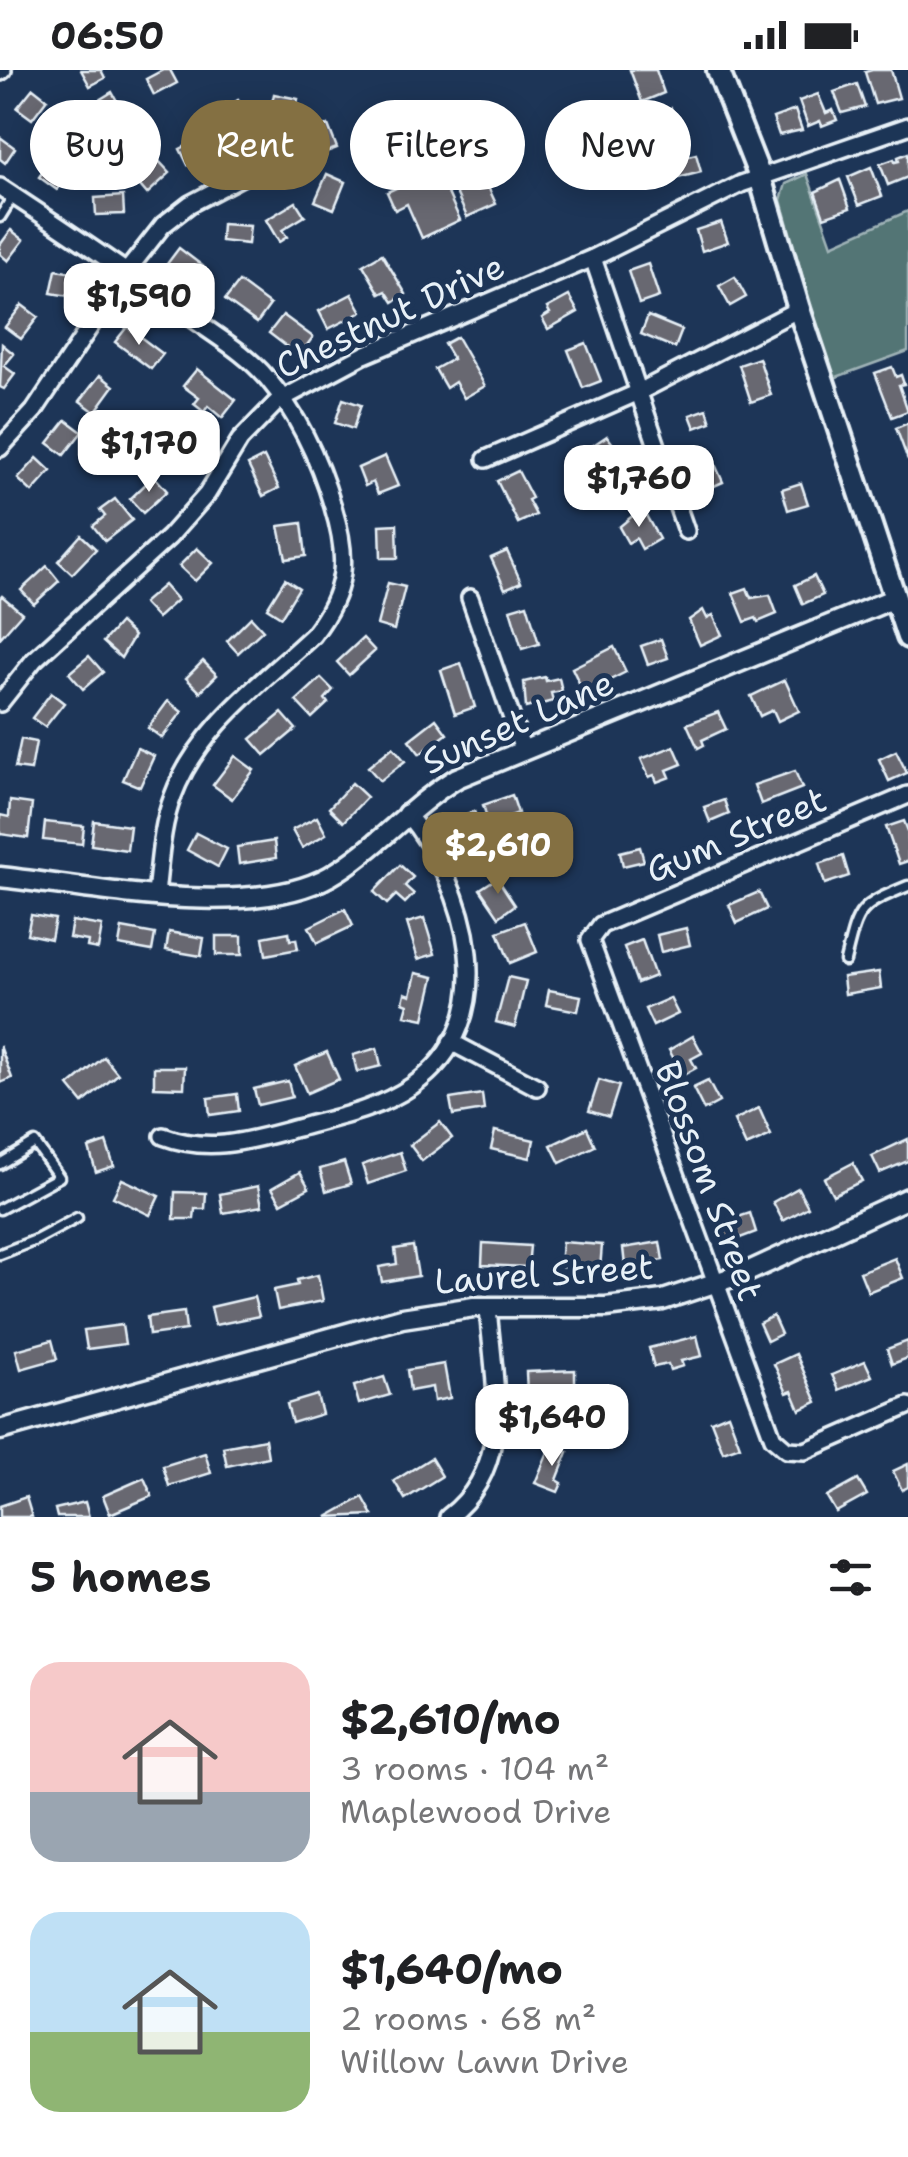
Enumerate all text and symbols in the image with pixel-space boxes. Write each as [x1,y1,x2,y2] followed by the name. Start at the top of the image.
[50,10,165,61] text: 06:50
[30,100,161,190] chip: Buy
[181,100,330,190] chip: Rent
[350,100,525,190] chip: Filters
[545,100,691,190] chip: New
[268,242,512,389] street label: Chestnut Drive
[58,263,220,348] pin: $1,590
[86,274,192,317] text: $1,590
[68,410,230,495] pin: $1,170
[100,421,198,464] text: $1,170
[558,445,720,530] pin: $1,760
[586,456,692,499] text: $1,760
[415,658,621,785] street label: Sunset Lane
[638,775,833,894] street label: Gum Street
[417,812,579,897] pin: $2,610
[444,823,552,866] text: $2,610
[644,1055,775,1307] street label: Blossom Street
[433,1242,655,1305] street label: Laurel Street
[471,1384,633,1469] pin: $1,640
[497,1395,607,1438] text: $1,640
[30,1549,211,1605] text: 5 homes
[823,1550,878,1605] icon: filters
[340,1691,561,1747] text: $2,610/mo
[110,1702,230,1822] icon: home
[340,1747,609,1790] text: 3 rooms · 104 m²
[340,1790,611,1833] text: Maplewood Drive
[340,1941,563,1997] text: $1,640/mo
[110,1952,230,2072] icon: home
[340,1997,596,2040] text: 2 rooms · 68 m²
[340,2040,629,2083] text: Willow Lawn Drive

